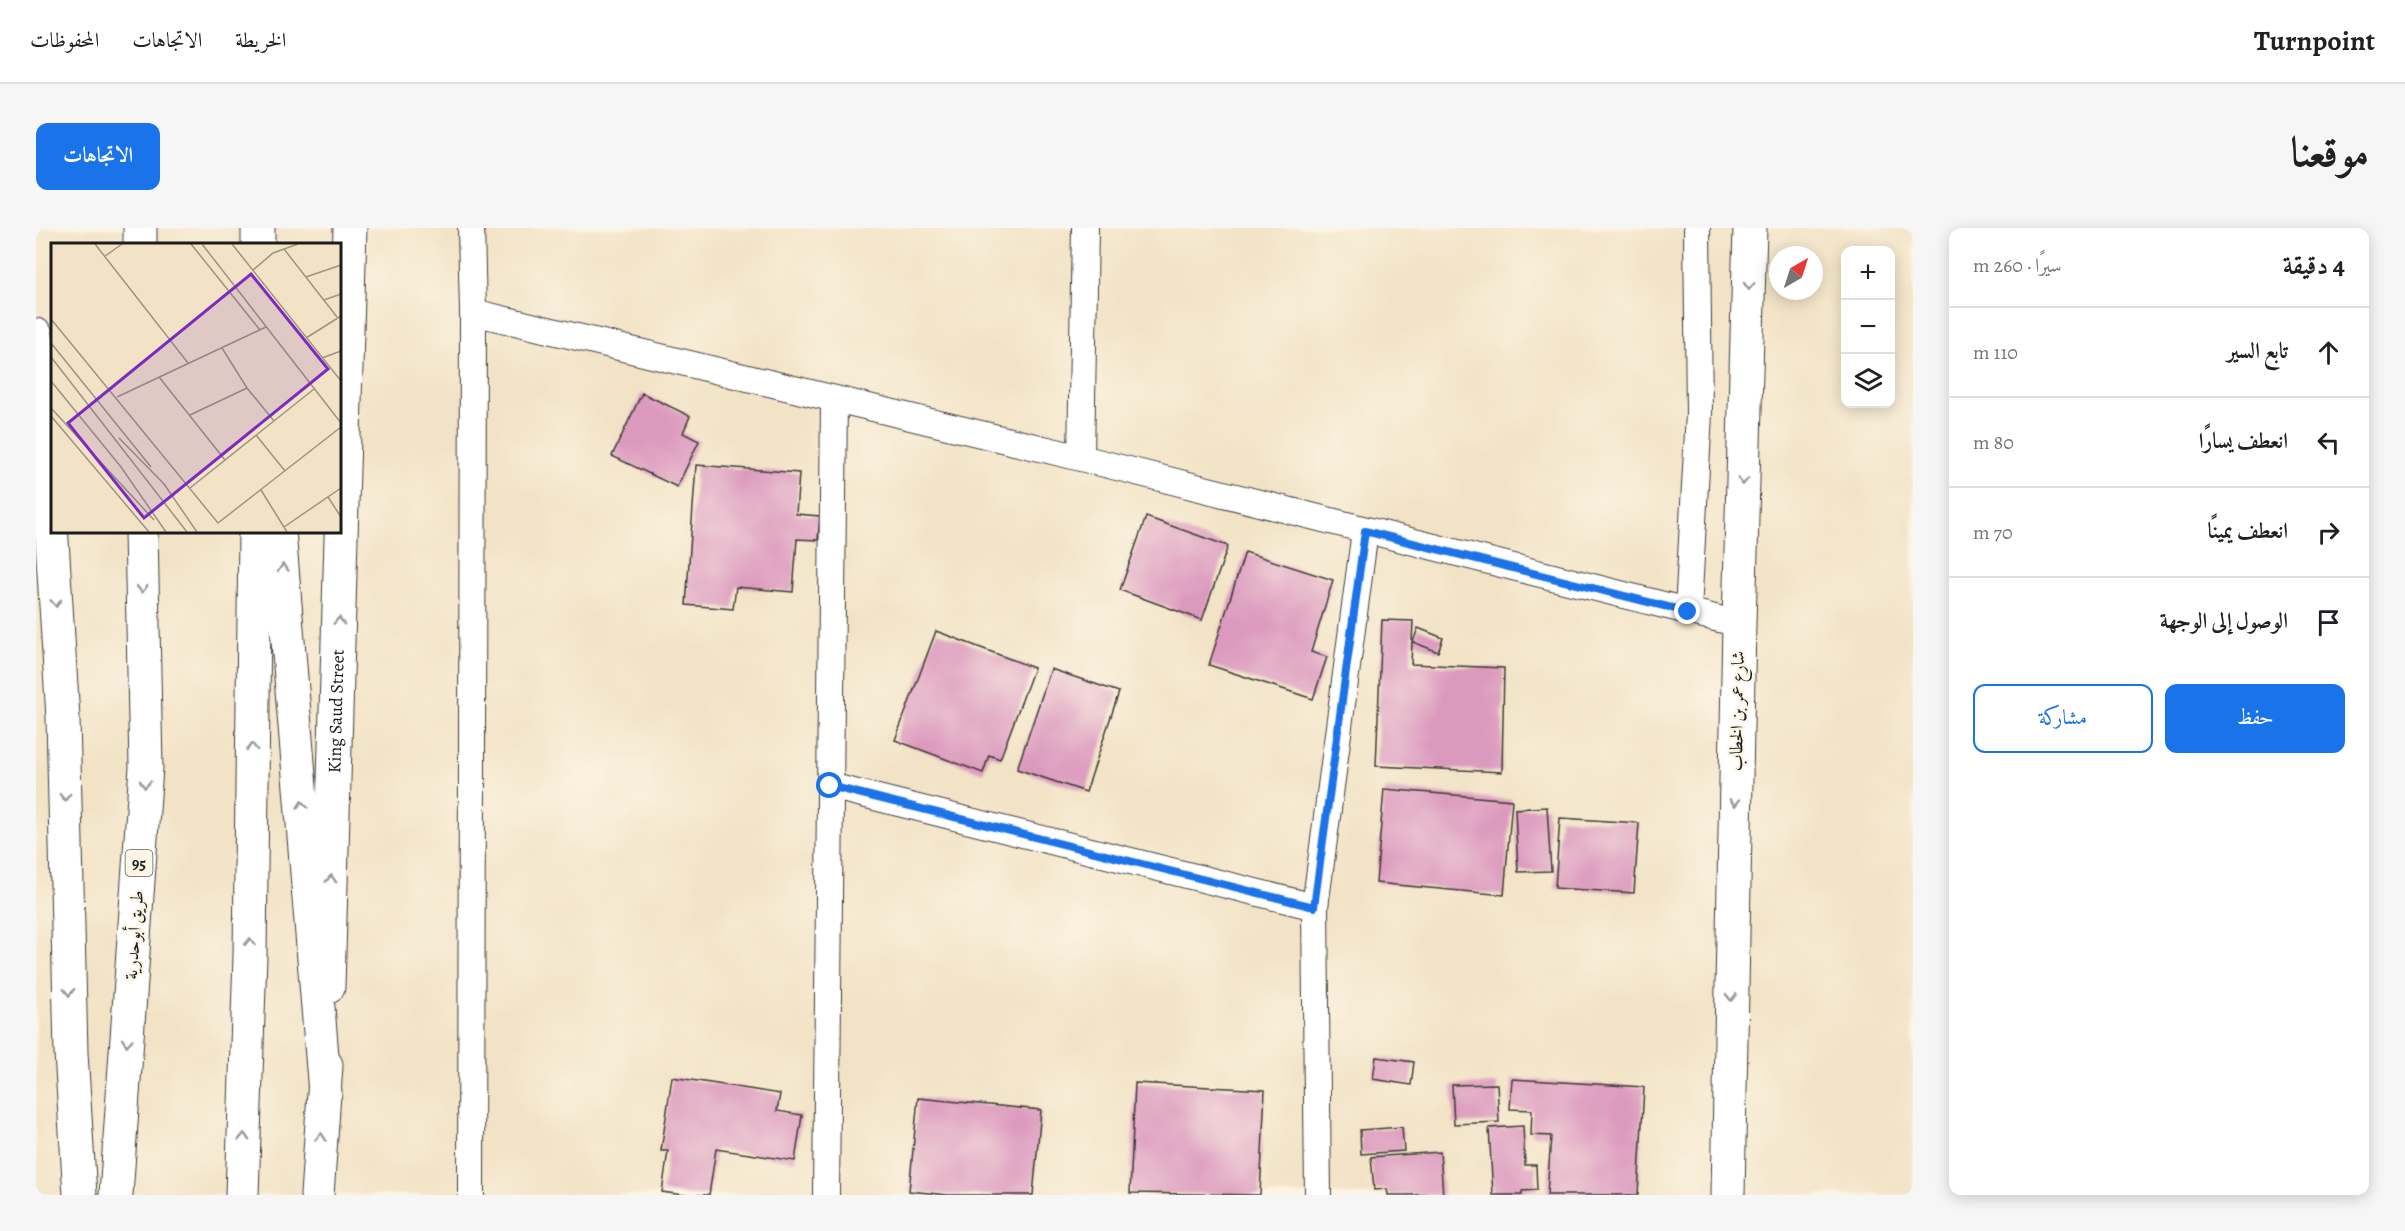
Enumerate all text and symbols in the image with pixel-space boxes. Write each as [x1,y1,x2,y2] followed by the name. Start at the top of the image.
[2254,22,2375,60] text: Turnpoint
[30,26,99,54] text: المحفوظات
[132,26,202,54] text: الاتجاهات
[235,26,286,54] text: الخريطة
[36,123,160,190] button: الاتجاهات
[2291,123,2369,180] text: موقعنا
[51,243,340,532] inset map
[1769,246,1823,300] north arrow
[1841,246,1895,408] map controls
[1841,246,1895,300] button: +
[2283,248,2345,283] text: 4 دقيقة
[1973,252,2062,279] text: سيرًا · 260 m
[1742,282,1755,291] one-way arrow
[1841,300,1895,354] button: −
[2227,336,2288,366] text: تابع السير
[2312,336,2345,369] icon: ahead
[1973,339,2018,366] text: 110 m
[1841,354,1895,408] button: layers
[2199,426,2288,456] text: انعطف يسارًا
[2312,426,2345,459] icon: left
[1973,429,2014,456] text: 80 m
[1736,477,1749,486] one-way arrow
[2208,516,2288,546] text: انعطف يمينًا
[2312,516,2345,549] icon: right
[1973,519,2013,546] text: 70 m
[276,564,289,573] one-way arrow
[136,585,149,594] one-way arrow
[49,598,62,607] one-way arrow
[1674,598,1700,624] route end
[2160,606,2288,636] text: الوصول إلى الوجهة
[2312,606,2345,639] icon: arrive
[332,617,345,626] one-way arrow
[322,649,350,773] street label: King Saud Street
[1724,651,1753,771] street label: شارع عمر بن الخطاب
[1973,684,2153,753] button: مشاركة
[2165,684,2345,753] button: حفظ
[246,742,259,751] one-way arrow
[816,772,842,798] route start
[138,780,151,789] one-way arrow
[58,793,71,802] one-way arrow
[1729,798,1741,807] one-way arrow
[295,800,308,809] one-way arrow
[126,850,152,876] road number: 95
[325,874,337,883] one-way arrow
[118,890,149,980] street label: طريق أبوحدرية
[244,937,257,946] one-way arrow
[63,988,76,997] one-way arrow
[1725,993,1738,1002] one-way arrow
[120,1037,133,1046] one-way arrow
[237,1132,250,1141] one-way arrow
[315,1132,328,1141] one-way arrow

